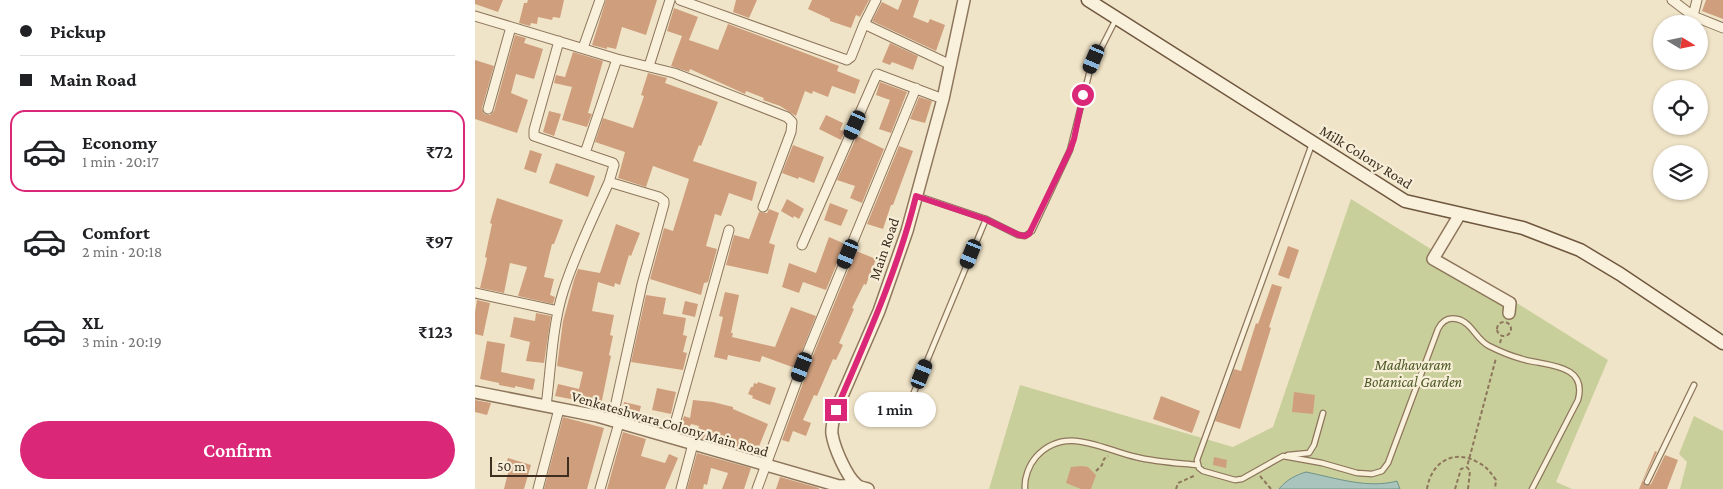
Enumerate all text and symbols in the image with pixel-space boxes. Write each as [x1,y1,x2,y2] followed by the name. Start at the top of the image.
[1653,15,1707,70] north arrow
[1653,15,1708,200] map controls
[50,21,106,42] text: Pickup
[1081,42,1106,76] car
[50,69,137,90] text: Main Road
[1653,80,1708,135] button: locate
[1072,84,1094,106] route start
[842,108,867,142] car
[1316,122,1415,193] street label: Milk Colony Road
[22,129,67,174] icon: car
[82,132,157,153] text: Economy
[426,141,453,162] text: ₹72
[1653,145,1708,200] button: layers
[82,153,159,170] text: 1 min · 20:17
[866,216,902,282] street label: Main Road
[22,219,67,264] icon: car
[82,222,150,243] text: Comfort
[425,231,453,252] text: ₹97
[835,237,860,271] car
[958,237,983,271] car
[82,243,162,260] text: 2 min · 20:18
[22,309,67,354] icon: car
[82,312,104,333] text: XL
[418,321,453,342] text: ₹123
[82,333,162,350] text: 3 min · 20:19
[789,350,814,384] car
[909,357,934,391] car
[1364,357,1463,390] park label: Madhavaram Botanical Garden
[569,388,771,461] street label: Venkateshwara Colony Main Road
[853,392,936,428] callout: 1 min
[825,399,847,421] route end
[877,401,913,418] text: 1 min
[20,421,455,479] button: Confirm
[490,454,569,477] scale bar
[497,458,525,474] text: 50 m

